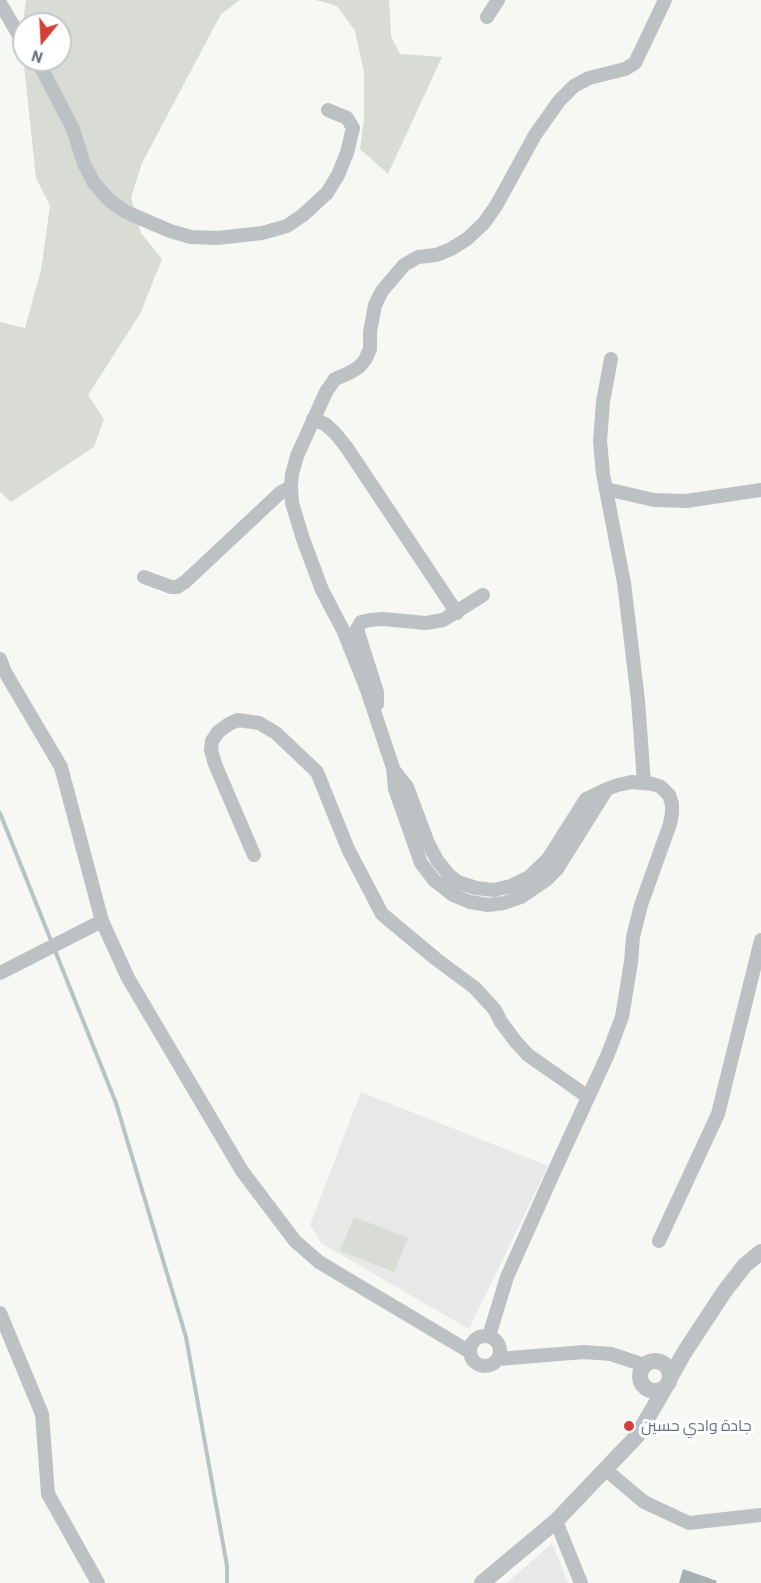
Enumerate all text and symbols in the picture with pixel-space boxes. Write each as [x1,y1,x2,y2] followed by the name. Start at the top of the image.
[12,12,72,72] north arrow
[29,47,45,68] text: N
[641,1416,752,1436] place label: جادة وادي حسين
[622,1419,636,1433] marker: جادة وادي حسين

